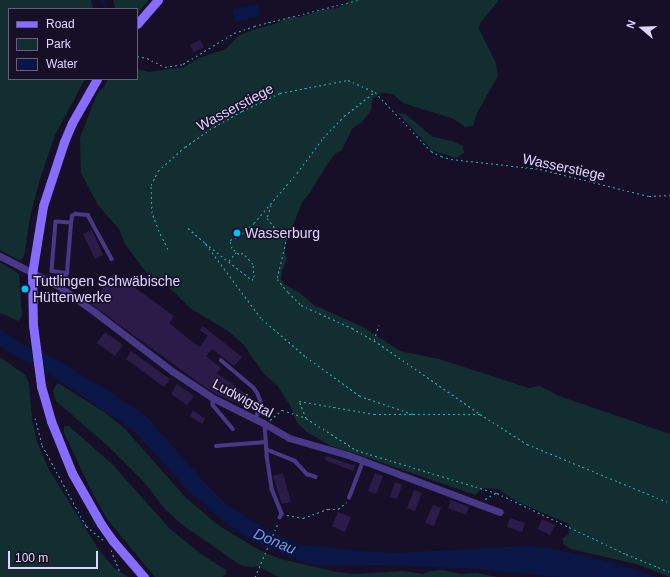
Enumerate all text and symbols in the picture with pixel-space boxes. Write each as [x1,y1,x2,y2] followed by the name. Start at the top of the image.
[8,8,138,80] legend
[622,8,662,48] north arrow
[46,17,75,31] text: Road
[624,18,638,30] text: N
[46,37,71,51] text: Park
[46,57,78,71] text: Water
[194,80,276,134] street label: Wasserstiege
[521,150,607,184] street label: Wasserstiege
[245,225,320,241] place label: Wasserburg
[232,228,242,238] marker: Wasserburg
[33,273,180,306] place label: Tuttlingen Schwäbische Hüttenwerke
[20,284,30,294] marker: Tuttlingen Schwäbische Hüttenwerke
[210,375,276,421] street label: Ludwigstal
[251,524,299,558] water label: Donau
[10,543,100,569] scale bar
[15,551,48,565] text: 100 m

